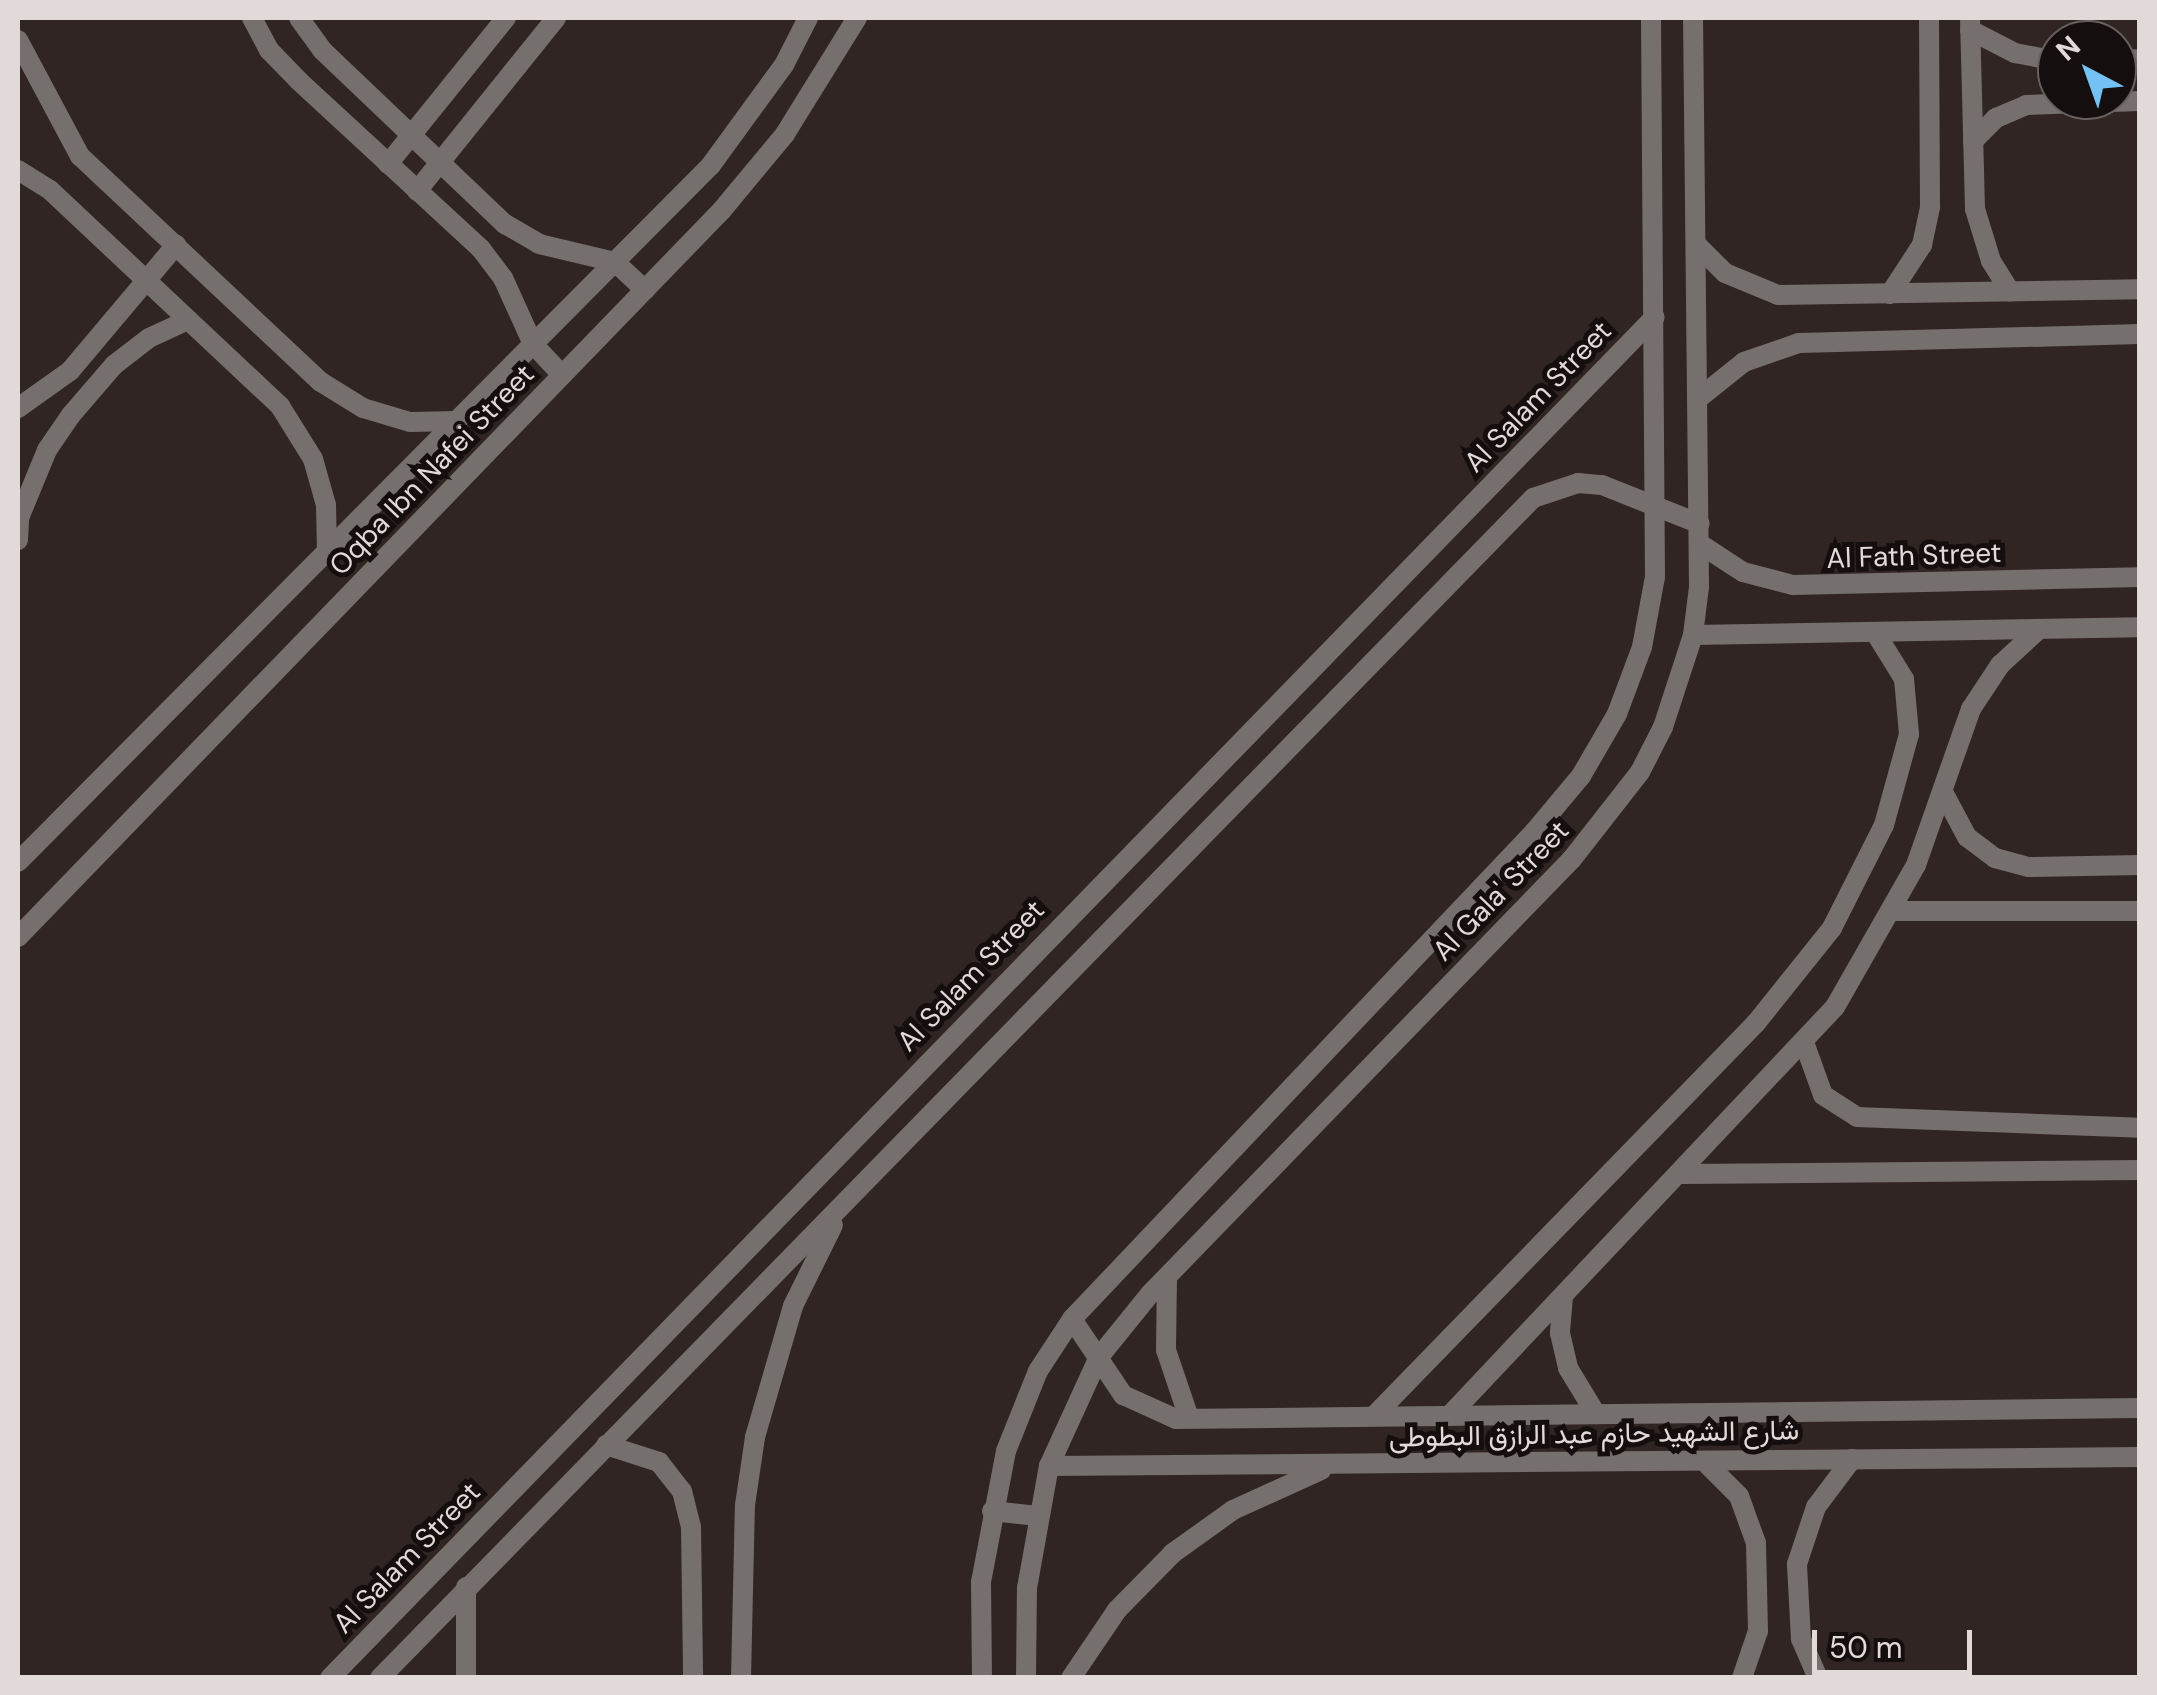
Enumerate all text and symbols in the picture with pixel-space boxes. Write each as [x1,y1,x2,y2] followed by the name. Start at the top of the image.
[2037,20,2137,120] north arrow
[2048,28,2088,69] text: N
[1457,314,1619,480] street label: Al Salam Street
[323,358,541,582] street label: Oqba Ibn Nafei Street
[1826,536,2002,576] street label: Al Fath Street
[1426,814,1576,968] street label: Al Gala' Street
[890,893,1052,1059] street label: Al Salam Street
[1389,1414,1799,1454] street label: شارع الشهيد حازم عبد الرازق البطوطى
[326,1475,488,1641] street label: Al Salam Street
[1817,1610,1977,1672] scale bar
[1829,1628,1903,1667] text: 50 m

